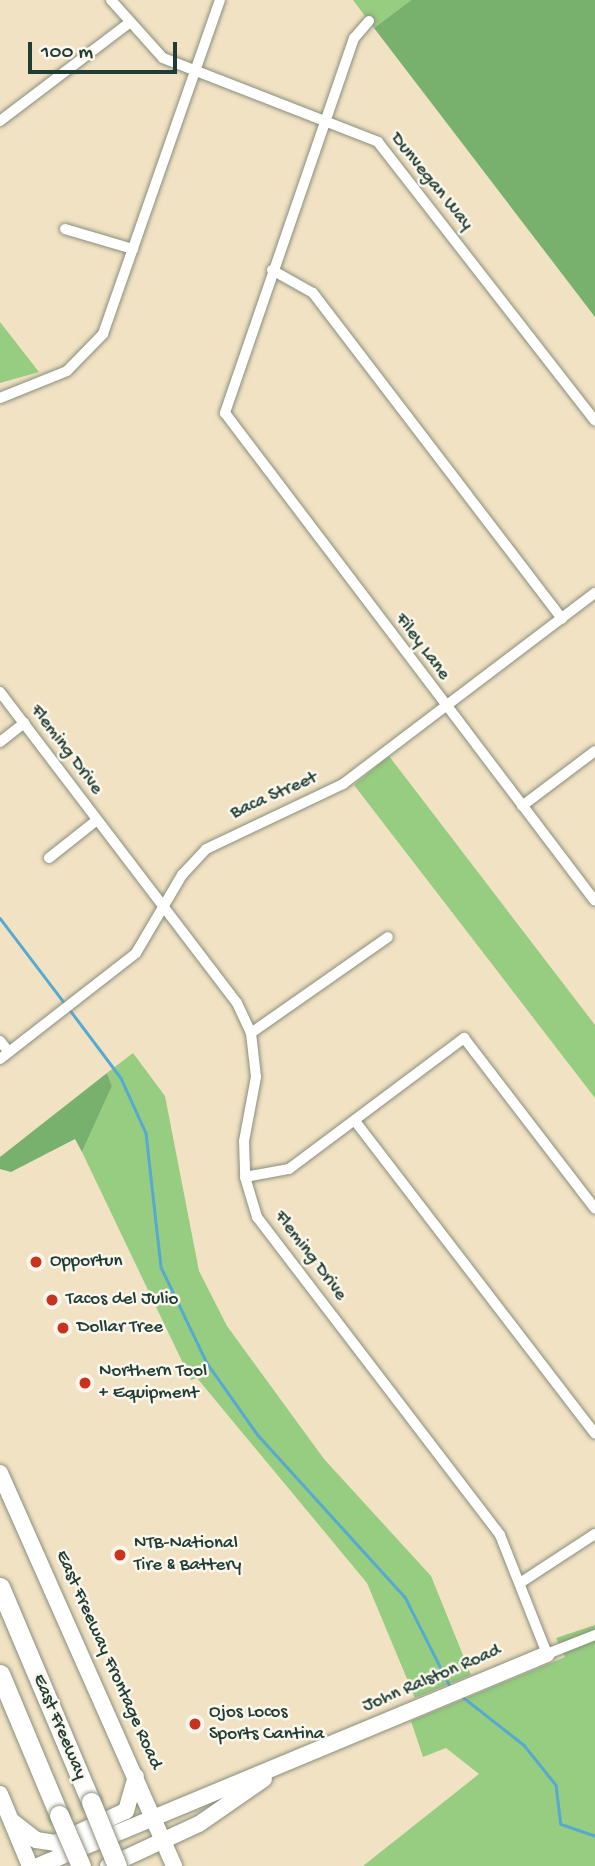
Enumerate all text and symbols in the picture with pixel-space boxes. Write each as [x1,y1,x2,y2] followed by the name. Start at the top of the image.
[32,28,180,72] scale bar
[41,41,93,66] text: 100 m
[385,128,477,236] street label: Dunvegan Way
[389,609,455,685] street label: Filey Lane
[25,700,107,800] street label: Fleming Drive
[227,767,321,825] street label: Baca Street
[269,1206,351,1306] street label: Fleming Drive
[50,1251,122,1273] place label: Opportun
[28,1254,44,1270] marker: Opportun
[66,1289,178,1311] place label: Tacos del Julio
[44,1292,60,1308] marker: Tacos del Julio
[77,1317,163,1339] place label: Dollar Tree
[55,1320,71,1336] marker: Dollar Tree
[99,1361,207,1405] place label: Northern Tool + Equipment
[77,1375,93,1391] marker: Northern Tool + Equipment
[134,1533,241,1577] place label: NTB-National Tire & Battery
[49,1547,167,1773] street label: East Freeway Frontage Road
[112,1547,128,1563] marker: NTB-National Tire & Battery
[359,1640,505,1718] street label: John Ralston Road
[27,1671,91,1783] street label: East Freeway
[209,1702,324,1746] place label: Ojos Locos Sports Cantina
[187,1716,203,1732] marker: Ojos Locos Sports Cantina

